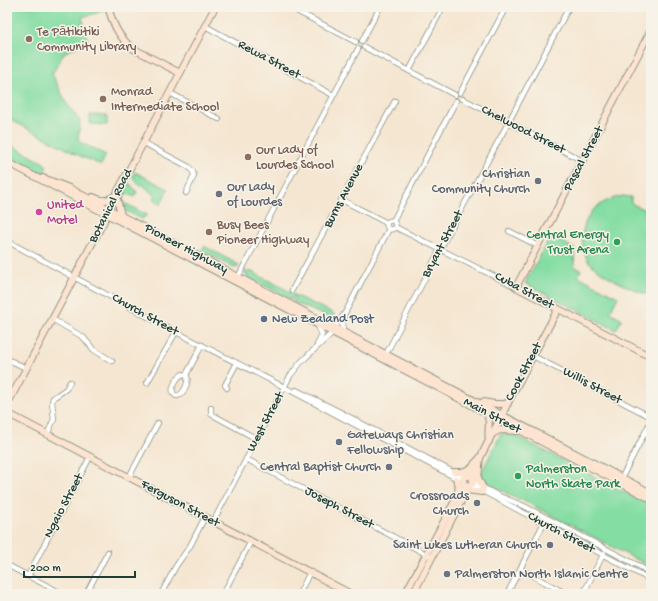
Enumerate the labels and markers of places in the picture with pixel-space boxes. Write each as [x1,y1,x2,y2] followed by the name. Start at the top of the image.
[36,25,137,55] place label: Te Pātikitiki Community Library
[24,34,34,44] marker: Te Pātikitiki Community Library
[111,85,220,115] place label: Monrad Intermediate School
[98,94,108,104] marker: Monrad Intermediate School
[256,143,334,173] place label: Our Lady of Lourdes School
[243,152,253,162] marker: Our Lady of Lourdes School
[432,167,531,197] place label: Christian Community Church
[533,176,543,186] marker: Christian Community Church
[227,180,283,210] place label: Our Lady of Lourdes
[214,189,224,199] marker: Our Lady of Lourdes
[47,198,85,228] place label: United Motel
[34,207,44,217] marker: United Motel
[216,218,310,248] place label: Busy Bees Pioneer Highway
[204,227,214,237] marker: Busy Bees Pioneer Highway
[527,228,610,258] place label: Central Energy Trust Arena
[612,237,622,247] marker: Central Energy Trust Arena
[272,312,375,327] place label: New Zealand Post
[259,314,269,324] marker: New Zealand Post
[346,428,455,458] place label: Gateways Christian Fellowship
[334,437,344,447] marker: Gateways Christian Fellowship
[260,460,381,475] place label: Central Baptist Church
[384,462,394,472] marker: Central Baptist Church
[525,462,621,492] place label: Palmerston North Skate Park
[513,471,523,481] marker: Palmerston North Skate Park
[410,489,470,519] place label: Crossroads Church
[472,498,482,508] marker: Crossroads Church
[393,538,542,553] place label: Saint Lukes Lutheran Church
[545,540,555,550] marker: Saint Lukes Lutheran Church
[454,567,628,582] place label: Palmerston North Islamic Centre
[442,569,452,579] marker: Palmerston North Islamic Centre

